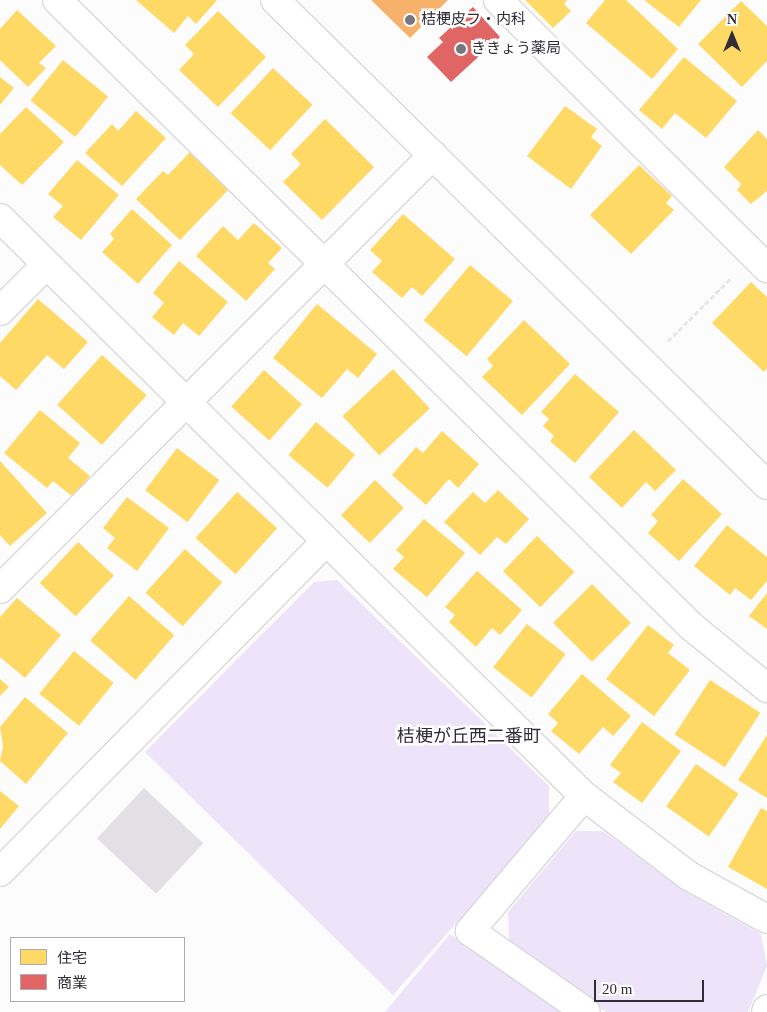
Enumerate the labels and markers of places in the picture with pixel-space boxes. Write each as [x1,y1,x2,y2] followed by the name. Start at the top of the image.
[421,11,526,29] place label: 桔梗皮フ・内科
[403,13,417,27] marker: 桔梗皮フ・内科
[471,40,561,58] place label: ききょう薬局
[455,43,467,55] marker: ききょう薬局

